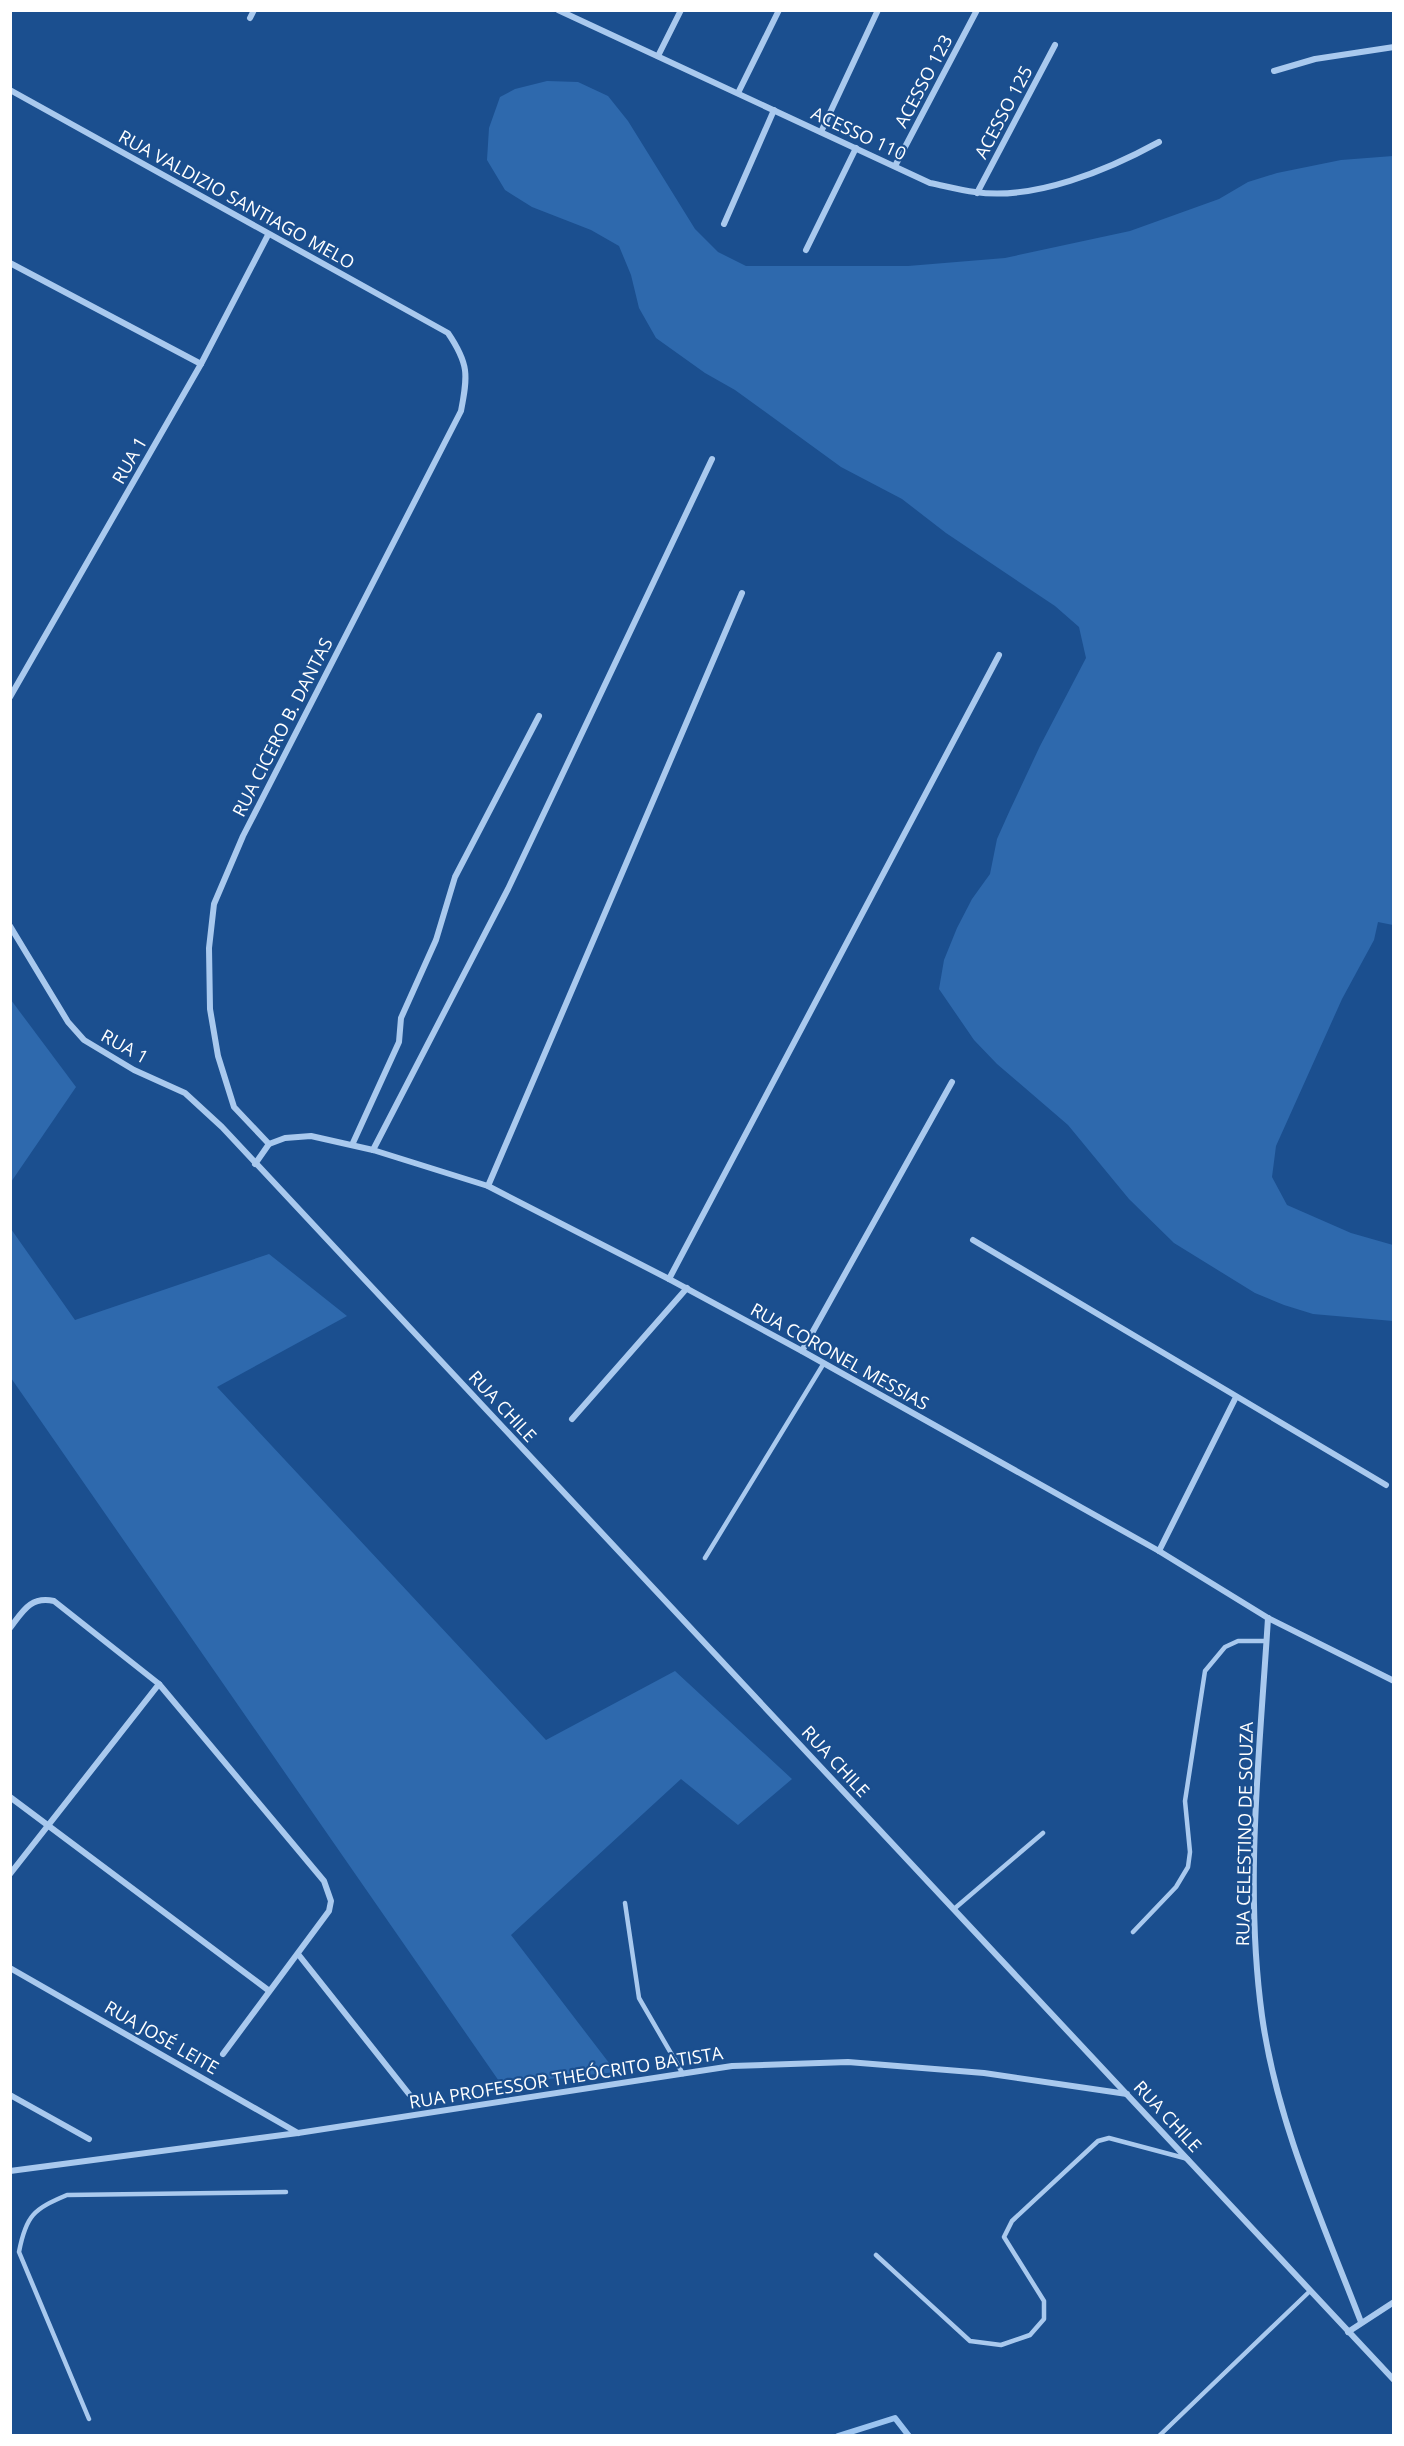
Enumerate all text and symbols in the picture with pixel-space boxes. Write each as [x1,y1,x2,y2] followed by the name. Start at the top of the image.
[888,30,958,132] street label: ACESSO 123
[968,61,1038,163] street label: ACESSO 125
[808,101,910,165] street label: ACESSO 110
[115,124,359,274] street label: RUA VALDIZIO SANTIAGO MELO
[106,432,152,488] street label: RUA 1
[226,633,338,821] street label: RUA CICERO B. DANTAS
[97,1023,153,1069] street label: RUA 1
[746,1297,934,1415] street label: RUA CORONEL MESSIAS
[464,1365,542,1447] street label: RUA CHILE
[797,1720,875,1802] street label: RUA CHILE
[1230,1721,1258,1946] street label: RUA CELESTINO DE SOUZA
[101,1995,223,2079] street label: RUA JOSÉ LEITE
[407,2040,725,2114] street label: RUA PROFESSOR THEÓCRITO BATISTA
[1129,2075,1207,2157] street label: RUA CHILE

